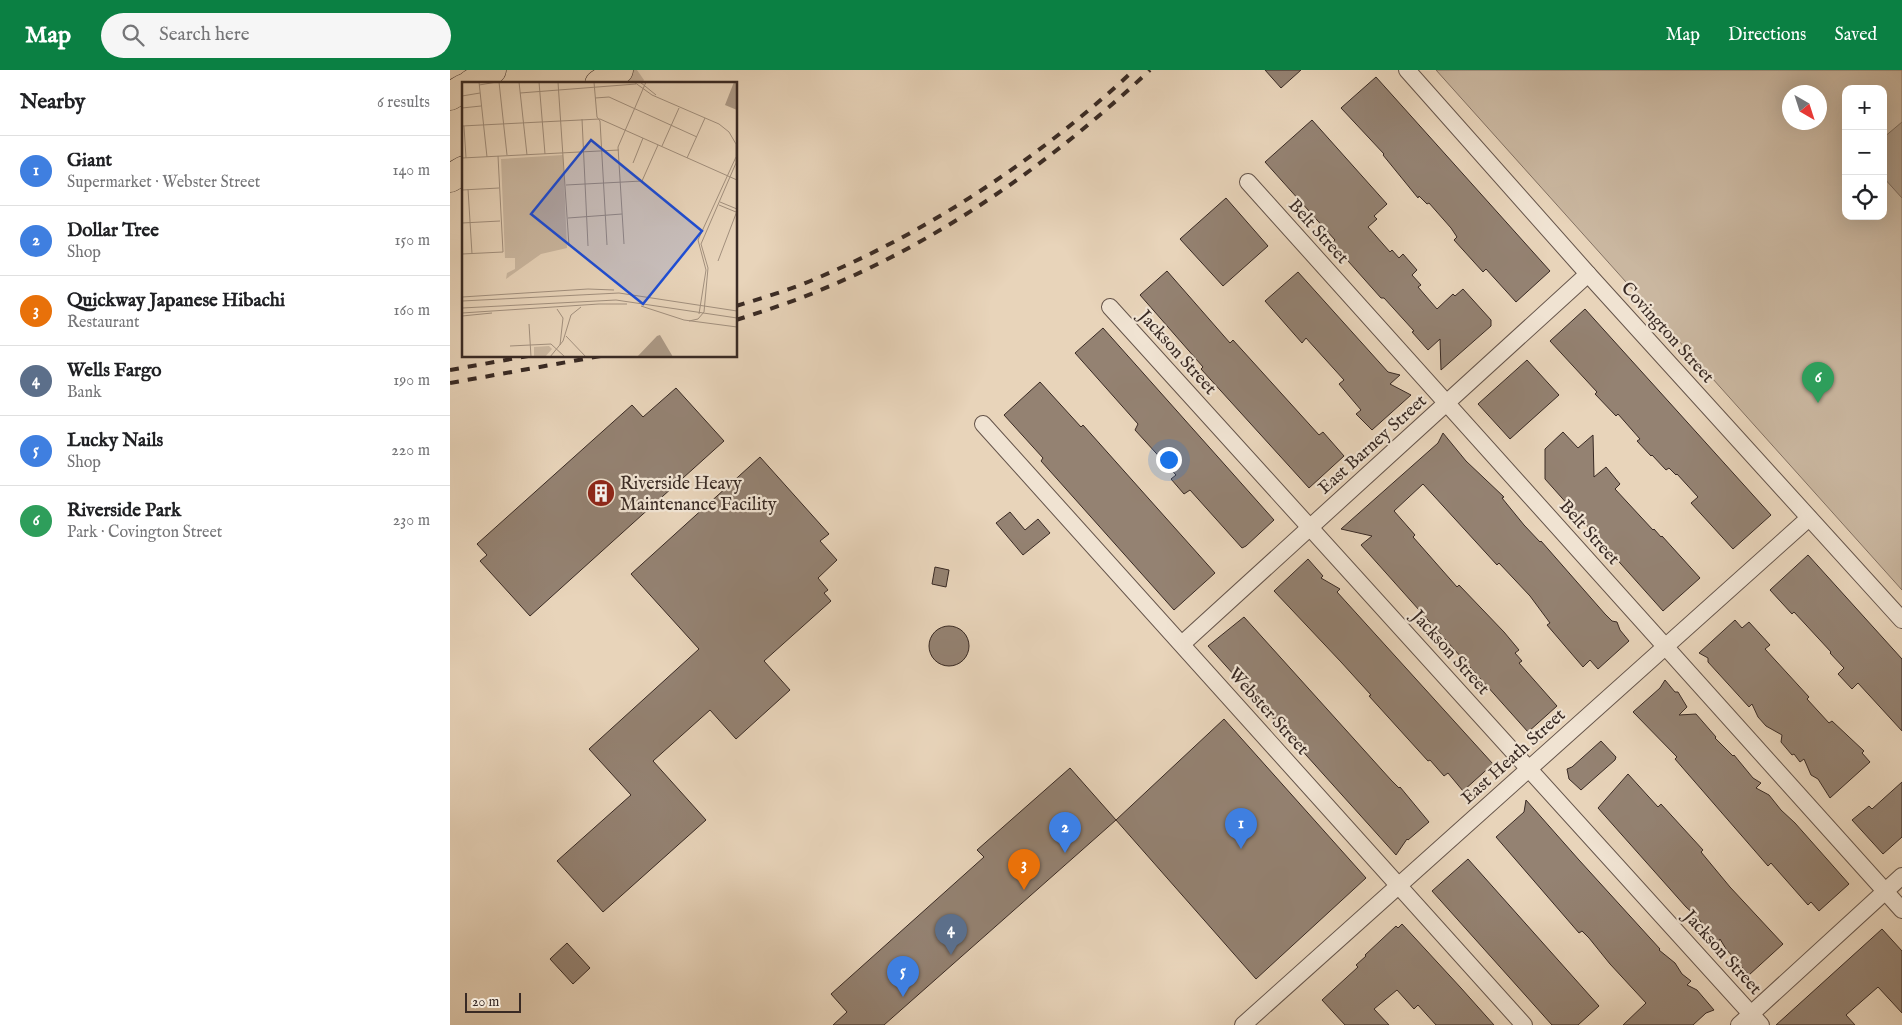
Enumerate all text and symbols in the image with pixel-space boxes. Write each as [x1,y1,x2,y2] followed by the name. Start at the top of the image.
[101,13,451,58] search box
[25,20,71,51] text: Map
[119,21,147,49] icon: search
[159,23,250,47] text: Search here
[1666,24,1700,47] text: Map
[1728,24,1806,47] text: Directions
[1834,24,1877,47] text: Saved
[462,82,738,358] inset map
[1782,85,1827,130] north arrow
[1842,85,1887,220] map controls
[1842,85,1887,130] button: +
[20,89,85,116] text: Nearby
[377,93,430,113] text: 6 results
[1842,130,1887,175] button: −
[67,149,112,173] text: Giant
[33,161,39,181] text: 1
[392,161,430,181] text: 140 m
[67,173,260,193] text: Supermarket · Webster Street
[1842,175,1887,220] button: locate
[1283,195,1353,269] street label: Belt Street
[67,219,159,243] text: Dollar Tree
[32,231,40,251] text: 2
[395,231,430,251] text: 150 m
[67,243,101,263] text: Shop
[1615,278,1718,388] street label: Covington Street
[67,289,285,313] text: Quickway Japanese Hibachi
[33,301,39,321] text: 3
[394,301,430,321] text: 160 m
[1131,304,1221,400] street label: Jackson Street
[67,313,140,333] text: Restaurant
[67,359,162,383] text: Wells Fargo
[1802,362,1834,403] pin: 6
[32,371,40,391] text: 4
[393,371,430,391] text: 190 m
[67,383,102,403] text: Bank
[1314,390,1432,500] street label: East Barney Street
[67,429,163,453] text: Lucky Nails
[33,441,39,461] text: 5
[391,441,430,461] text: 220 m
[1156,447,1182,473] your location
[67,453,101,473] text: Shop
[620,473,777,517] place label: Riverside Heavy Maintenance Facility
[586,478,616,508] building icon: Riverside Heavy Maintenance Facility
[1554,496,1624,570] street label: Belt Street
[67,499,181,523] text: Riverside Park
[33,511,39,531] text: 6
[393,511,430,531] text: 230 m
[67,523,222,543] text: Park · Covington Street
[1404,604,1494,700] street label: Jackson Street
[1222,663,1313,761] street label: Webster Street
[1457,704,1571,810] street label: East Heath Street
[1225,808,1257,849] pin: 1
[1049,812,1081,853] pin: 2
[1008,849,1040,890] pin: 3
[1676,904,1766,1000] street label: Jackson Street
[935,914,967,955] pin: 4
[887,956,919,997] pin: 5
[465,990,521,1013] scale bar
[472,993,499,1011] text: 20 m

